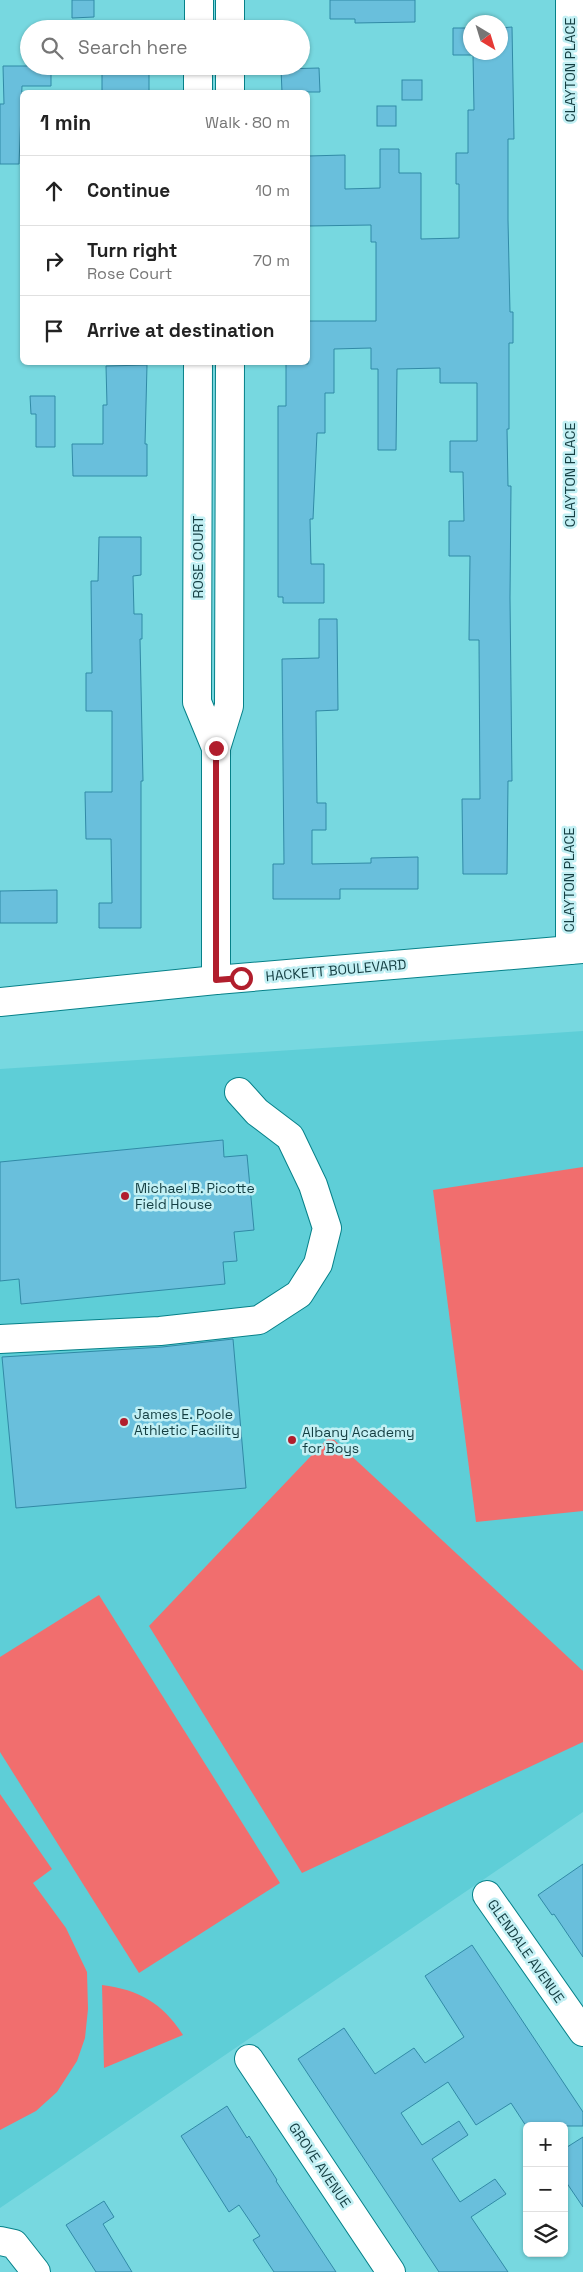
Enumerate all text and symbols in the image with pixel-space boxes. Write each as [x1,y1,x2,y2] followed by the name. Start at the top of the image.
[463,15,508,60] north arrow
[561,18,579,122] street label: CLAYTON PLACE
[20,20,310,75] search box
[38,34,66,62] icon: search
[78,35,188,60] text: Search here
[40,109,91,136] text: 1 min
[205,112,290,133] text: Walk · 80 m
[40,177,68,205] icon: ahead
[87,178,170,203] text: Continue
[255,180,290,201] text: 10 m
[87,238,177,263] text: Turn right
[40,247,68,275] icon: right
[253,250,290,271] text: 70 m
[87,263,172,284] text: Rose Court
[40,317,68,345] icon: arrive
[87,318,275,343] text: Arrive at destination
[561,423,579,527] street label: CLAYTON PLACE
[189,516,207,598] street label: ROSE COURT
[205,737,228,760] route end
[560,828,578,932] street label: CLAYTON PLACE
[265,955,407,985] street label: HACKETT BOULEVARD
[230,967,253,990] route start
[135,1179,255,1213] place label: Michael B. Picotte Field House
[119,1190,131,1202] marker: Michael B. Picotte Field House
[134,1405,240,1439] place label: James E. Poole Athletic Facility
[118,1416,130,1428] marker: James E. Poole Athletic Facility
[302,1423,415,1457] place label: Albany Academy for Boys
[286,1434,298,1446] marker: Albany Academy for Boys
[484,1896,568,2006] street label: GLENDALE AVENUE
[285,2119,355,2211] street label: GROVE AVENUE
[523,2122,568,2257] map controls
[523,2122,568,2167] button: +
[523,2167,568,2212] button: −
[523,2212,568,2257] button: layers

